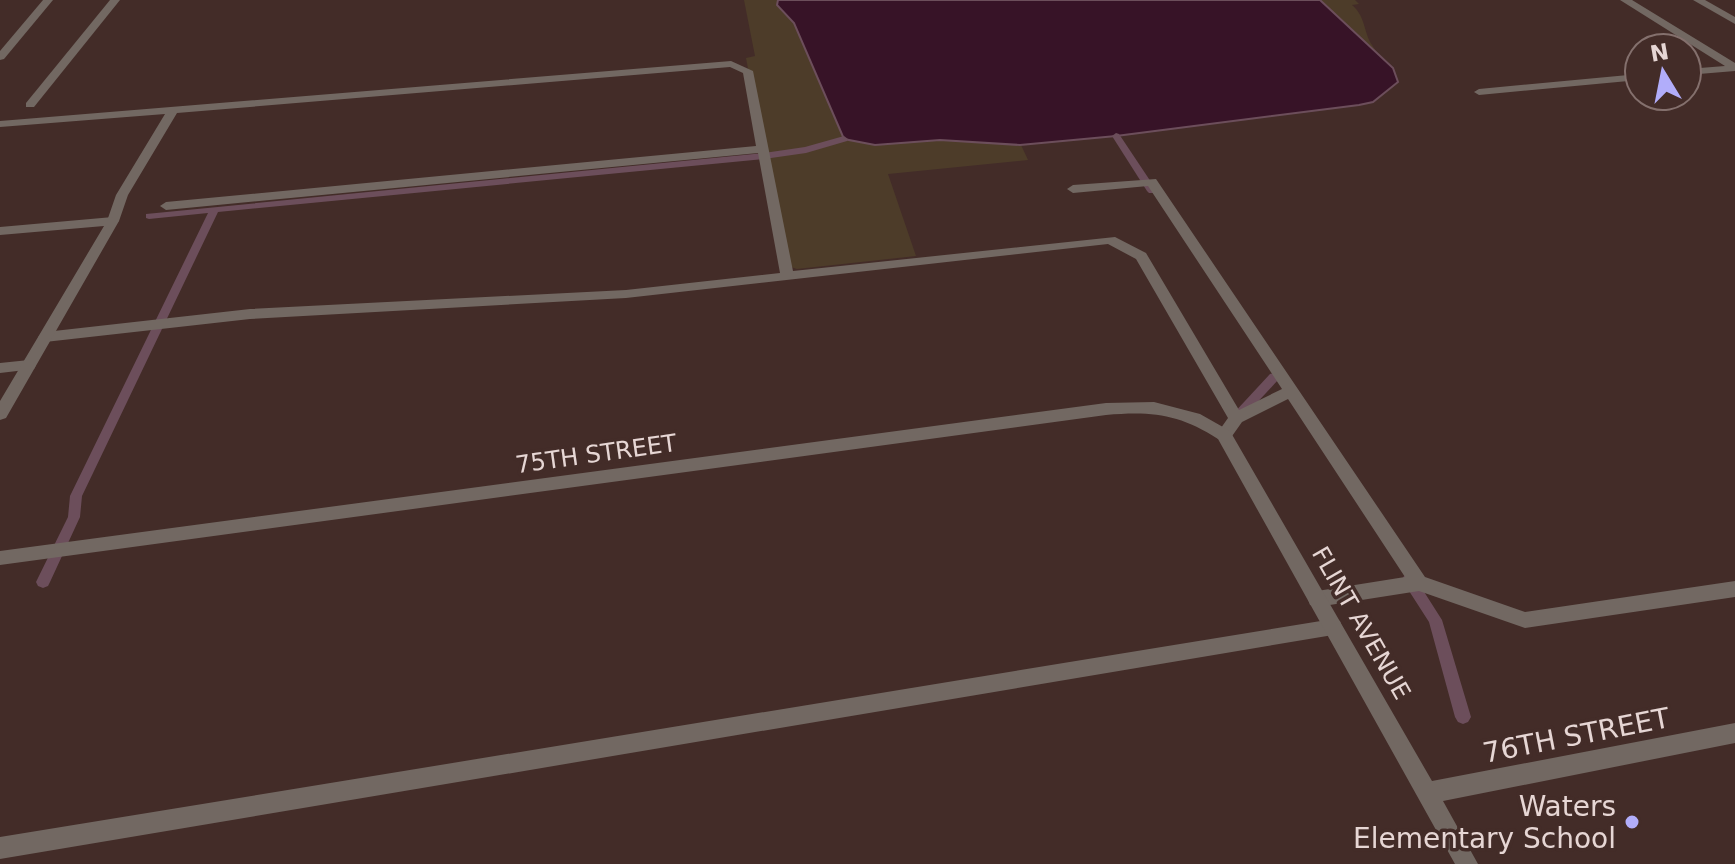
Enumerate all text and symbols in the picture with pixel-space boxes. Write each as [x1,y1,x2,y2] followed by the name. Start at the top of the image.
[1623,32,1703,112] north arrow
[1648,39,1671,67] text: N
[514,429,679,479] street label: 75TH STREET
[1306,542,1416,704] street label: FLINT AVENUE
[1480,701,1673,770] street label: 76TH STREET
[1353,790,1616,855] place label: Waters Elementary School
[1623,813,1641,831] marker: Waters Elementary School

